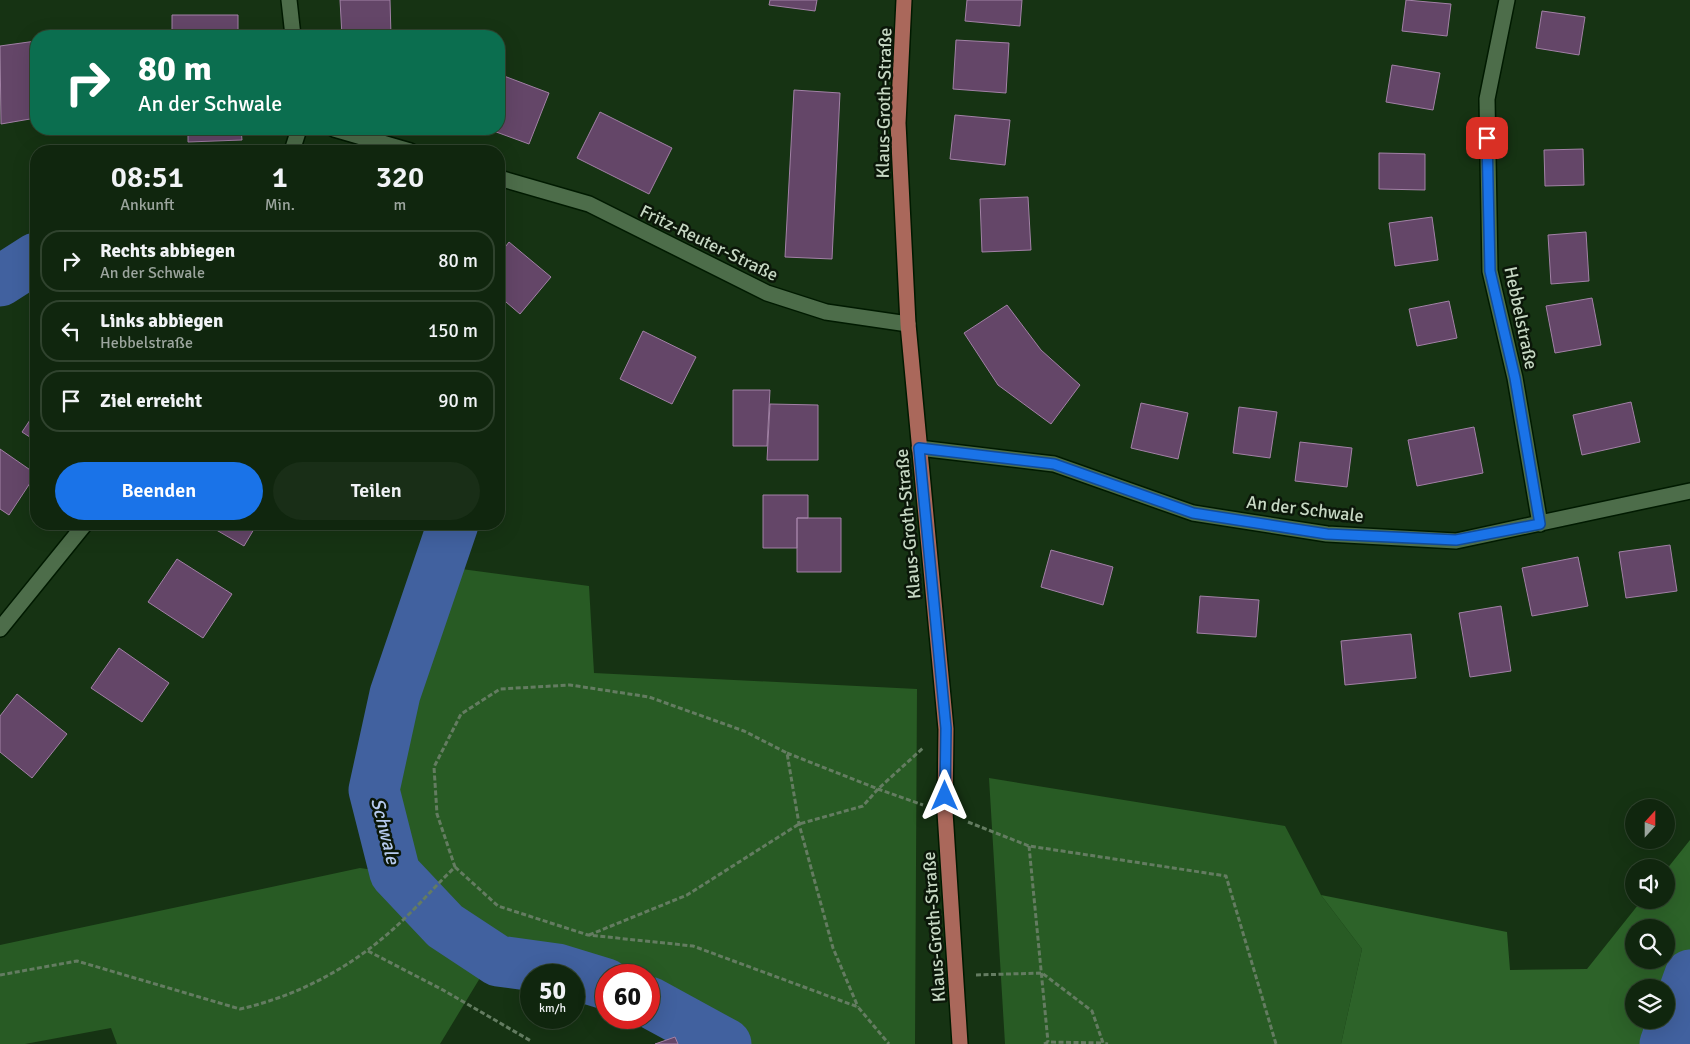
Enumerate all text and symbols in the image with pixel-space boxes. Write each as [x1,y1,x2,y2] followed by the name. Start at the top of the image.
[872,27,896,179] street label: Klaus-Groth-Straße
[138,47,212,90] text: 80 m
[55,50,120,115] icon: right
[138,90,282,117] text: An der Schwale
[1466,117,1508,159] pin
[1473,124,1501,152] icon: arrive
[111,159,184,196] text: 08:51
[272,159,288,196] text: 1
[376,159,424,196] text: 320
[120,195,174,215] text: Ankunft
[265,195,295,215] text: Min.
[394,195,406,215] text: m
[636,200,782,286] street label: Fritz-Reuter-Straße
[100,239,235,263] text: Rechts abbiegen
[57,247,85,275] icon: right
[438,249,478,273] text: 80 m
[100,263,205,283] text: An der Schwale
[1499,265,1543,371] street label: Hebbelstraße
[100,309,223,333] text: Links abbiegen
[57,317,85,345] icon: left
[428,319,478,343] text: 150 m
[100,333,193,353] text: Hebbelstraße
[57,387,85,415] icon: arrive
[100,389,202,413] text: Ziel erreicht
[438,389,478,413] text: 90 m
[890,448,926,600] street label: Klaus-Groth-Straße
[55,462,263,520] button: Beenden
[273,462,480,520] button: Teilen
[1245,491,1365,527] street label: An der Schwale
[918,769,970,821] position arrow
[365,795,405,868] water label: Schwale
[1625,799,1675,849] north arrow
[1625,799,1675,1029] map controls
[918,851,950,1003] street label: Klaus-Groth-Straße
[1625,859,1675,909] button: sound
[1625,919,1675,969] button: search
[595,964,660,1029] speed limit sign: 60
[539,975,566,1006] text: 50
[1625,979,1675,1029] button: layers
[539,1001,566,1016] text: km/h

